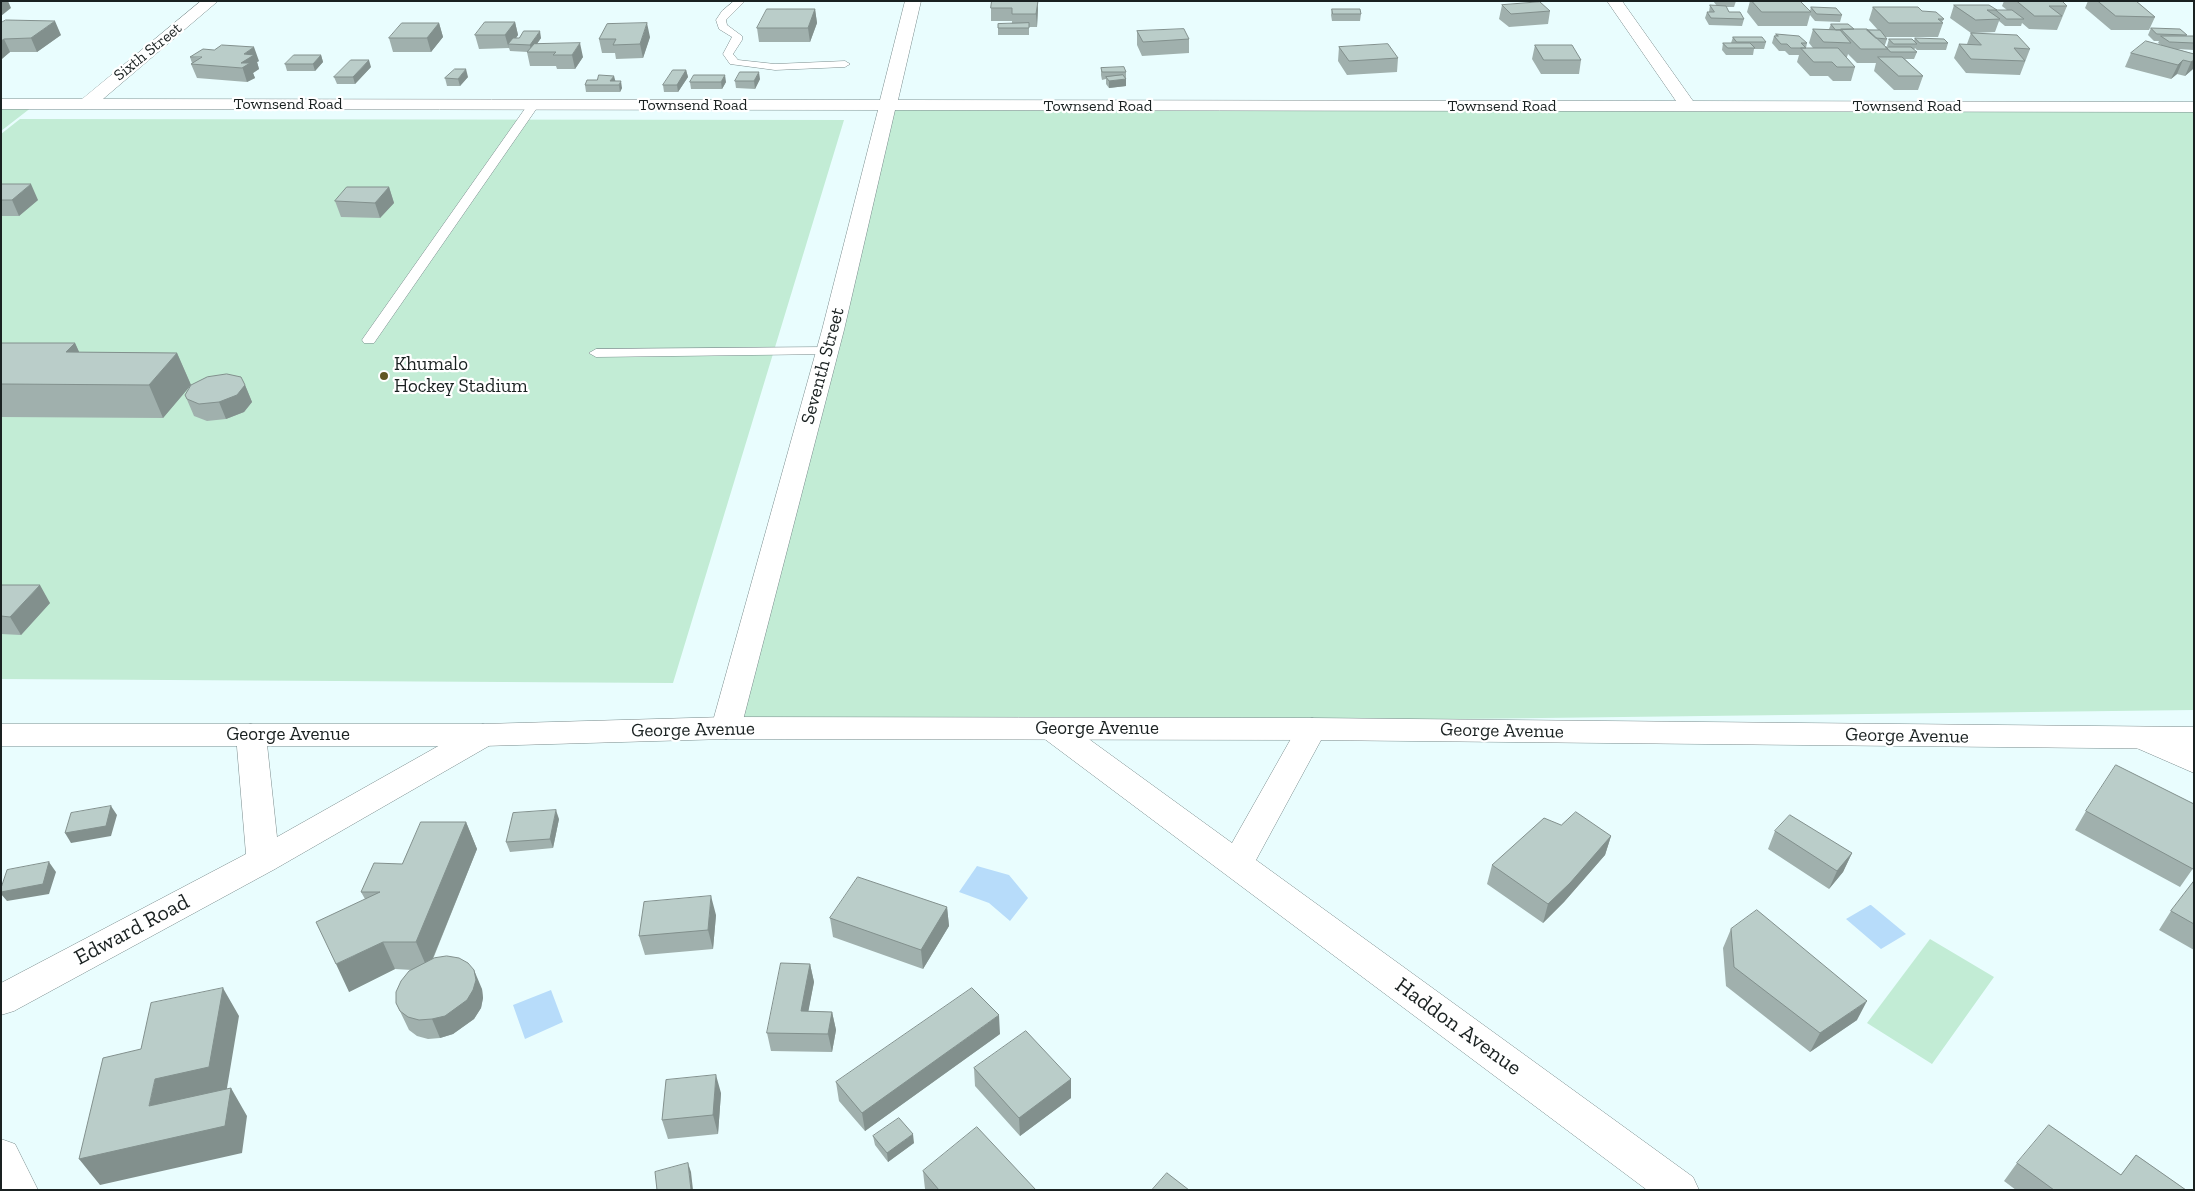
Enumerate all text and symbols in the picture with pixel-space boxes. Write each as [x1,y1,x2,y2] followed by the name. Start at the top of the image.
[110,19,186,85] street label: Sixth Street
[234,94,342,114] street label: Townsend Road
[639,95,747,115] street label: Townsend Road
[1044,96,1152,116] street label: Townsend Road
[1448,96,1556,116] street label: Townsend Road
[1853,96,1961,116] street label: Townsend Road
[796,305,850,427] street label: Seventh Street
[394,354,528,398] place label: Khumalo Hockey Stadium
[378,370,390,382] marker: Khumalo Hockey Stadium
[631,718,755,742] street label: George Avenue
[1035,718,1159,740] street label: George Avenue
[1440,719,1564,743] street label: George Avenue
[226,724,350,746] street label: George Avenue
[1845,724,1969,748] street label: George Avenue
[70,889,194,971] street label: Edward Road
[1390,972,1526,1082] street label: Haddon Avenue

